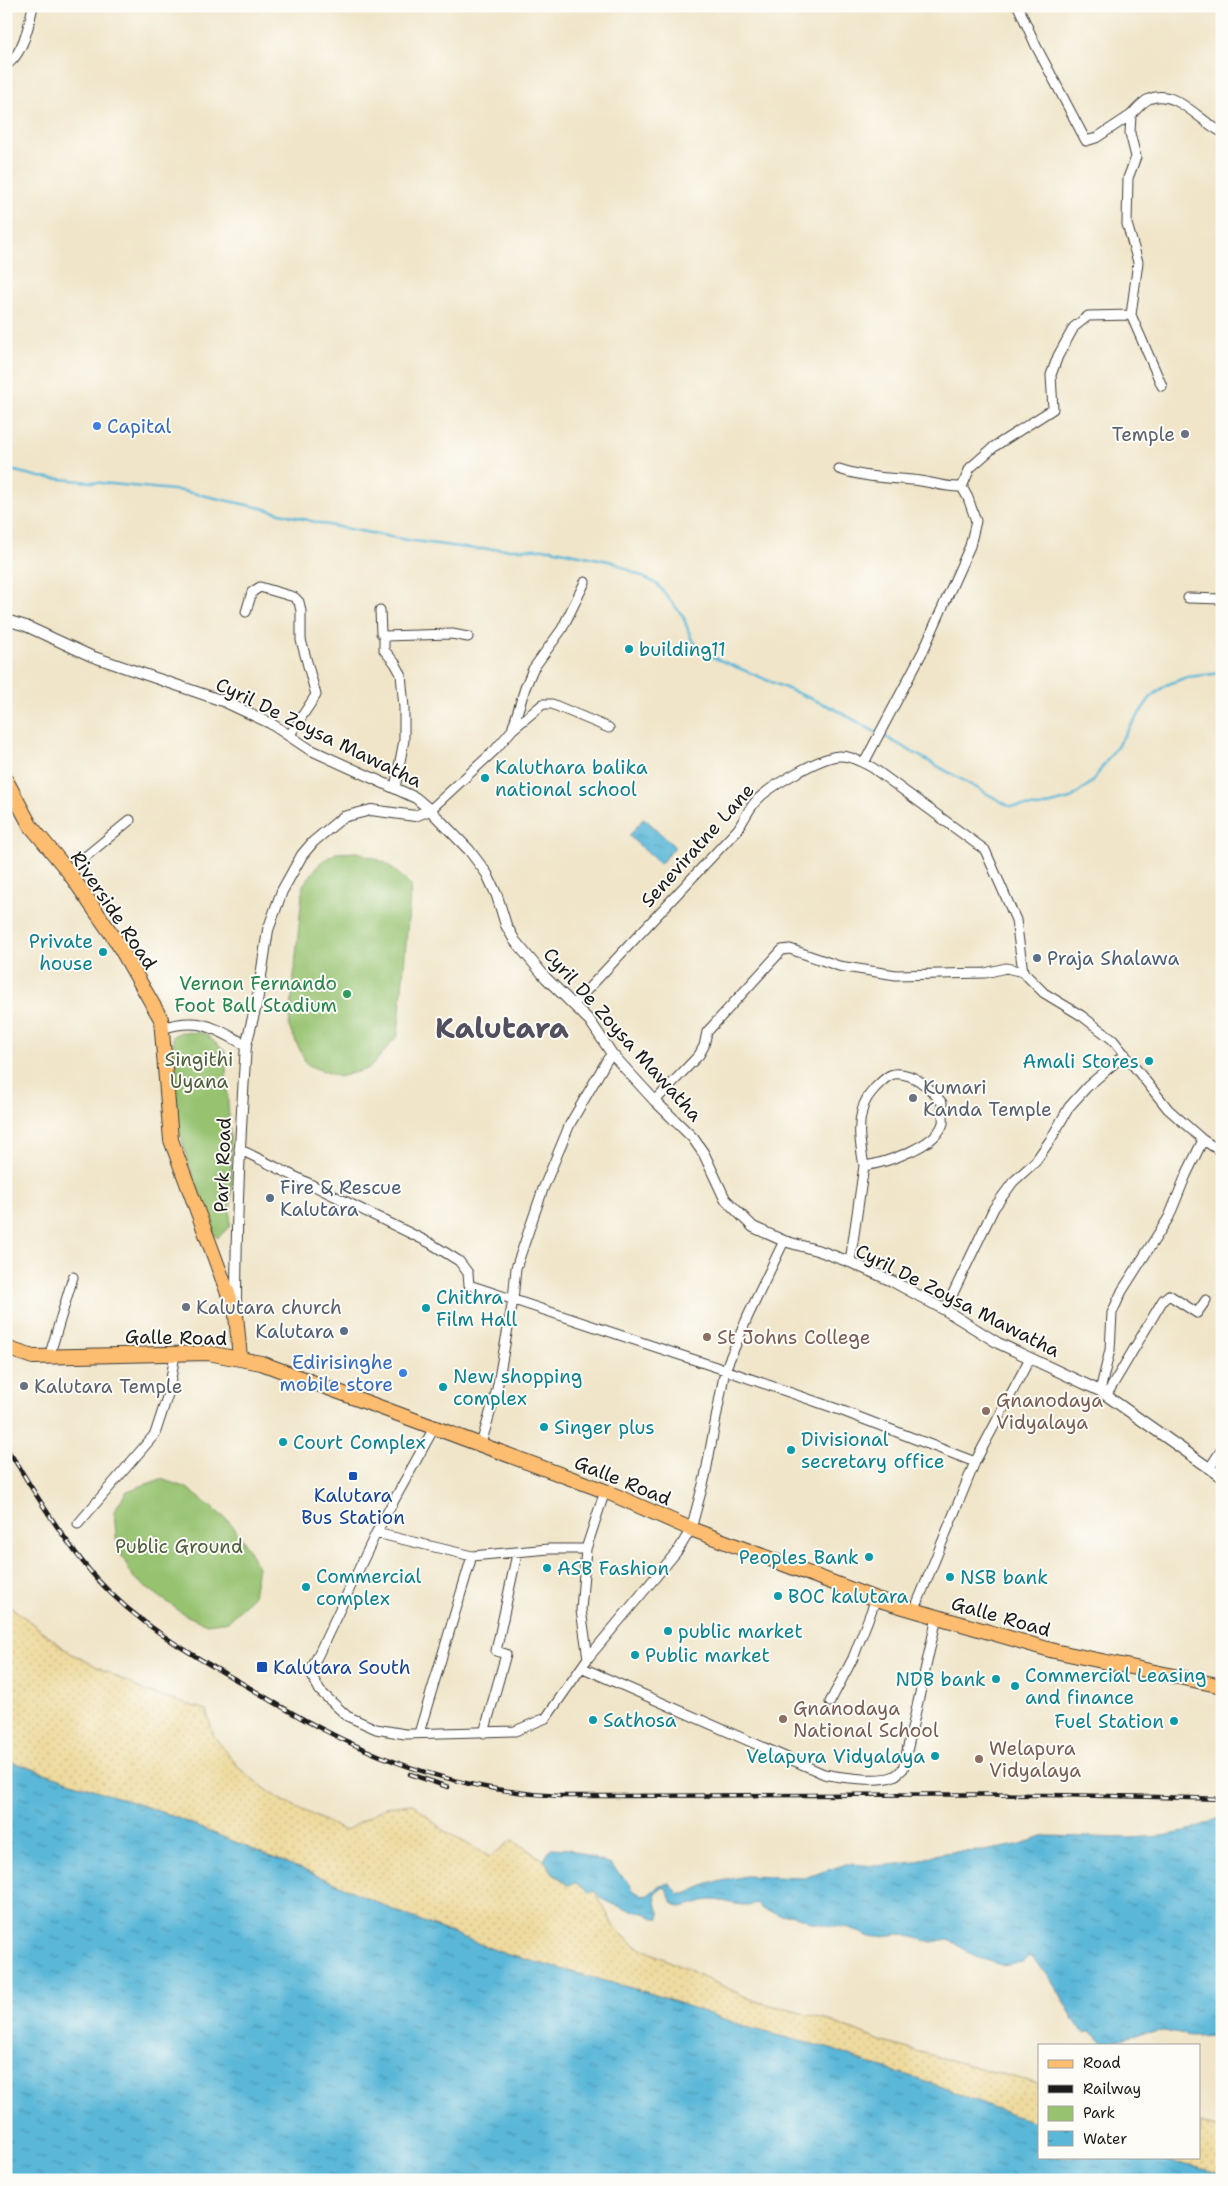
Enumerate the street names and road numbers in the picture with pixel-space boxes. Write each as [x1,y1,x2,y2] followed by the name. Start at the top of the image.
[212,672,426,793] street label: Cyril De Zoysa Mawatha
[635,778,760,913] street label: Seneviratne Lane
[65,846,162,974] street label: Riverside Road
[538,942,708,1127] street label: Cyril De Zoysa Mawatha
[208,1117,237,1213] street label: Park Road
[851,1238,1064,1363] street label: Cyril De Zoysa Mawatha
[125,1324,227,1351] street label: Galle Road
[571,1450,675,1511] street label: Galle Road
[948,1590,1053,1643] street label: Galle Road

